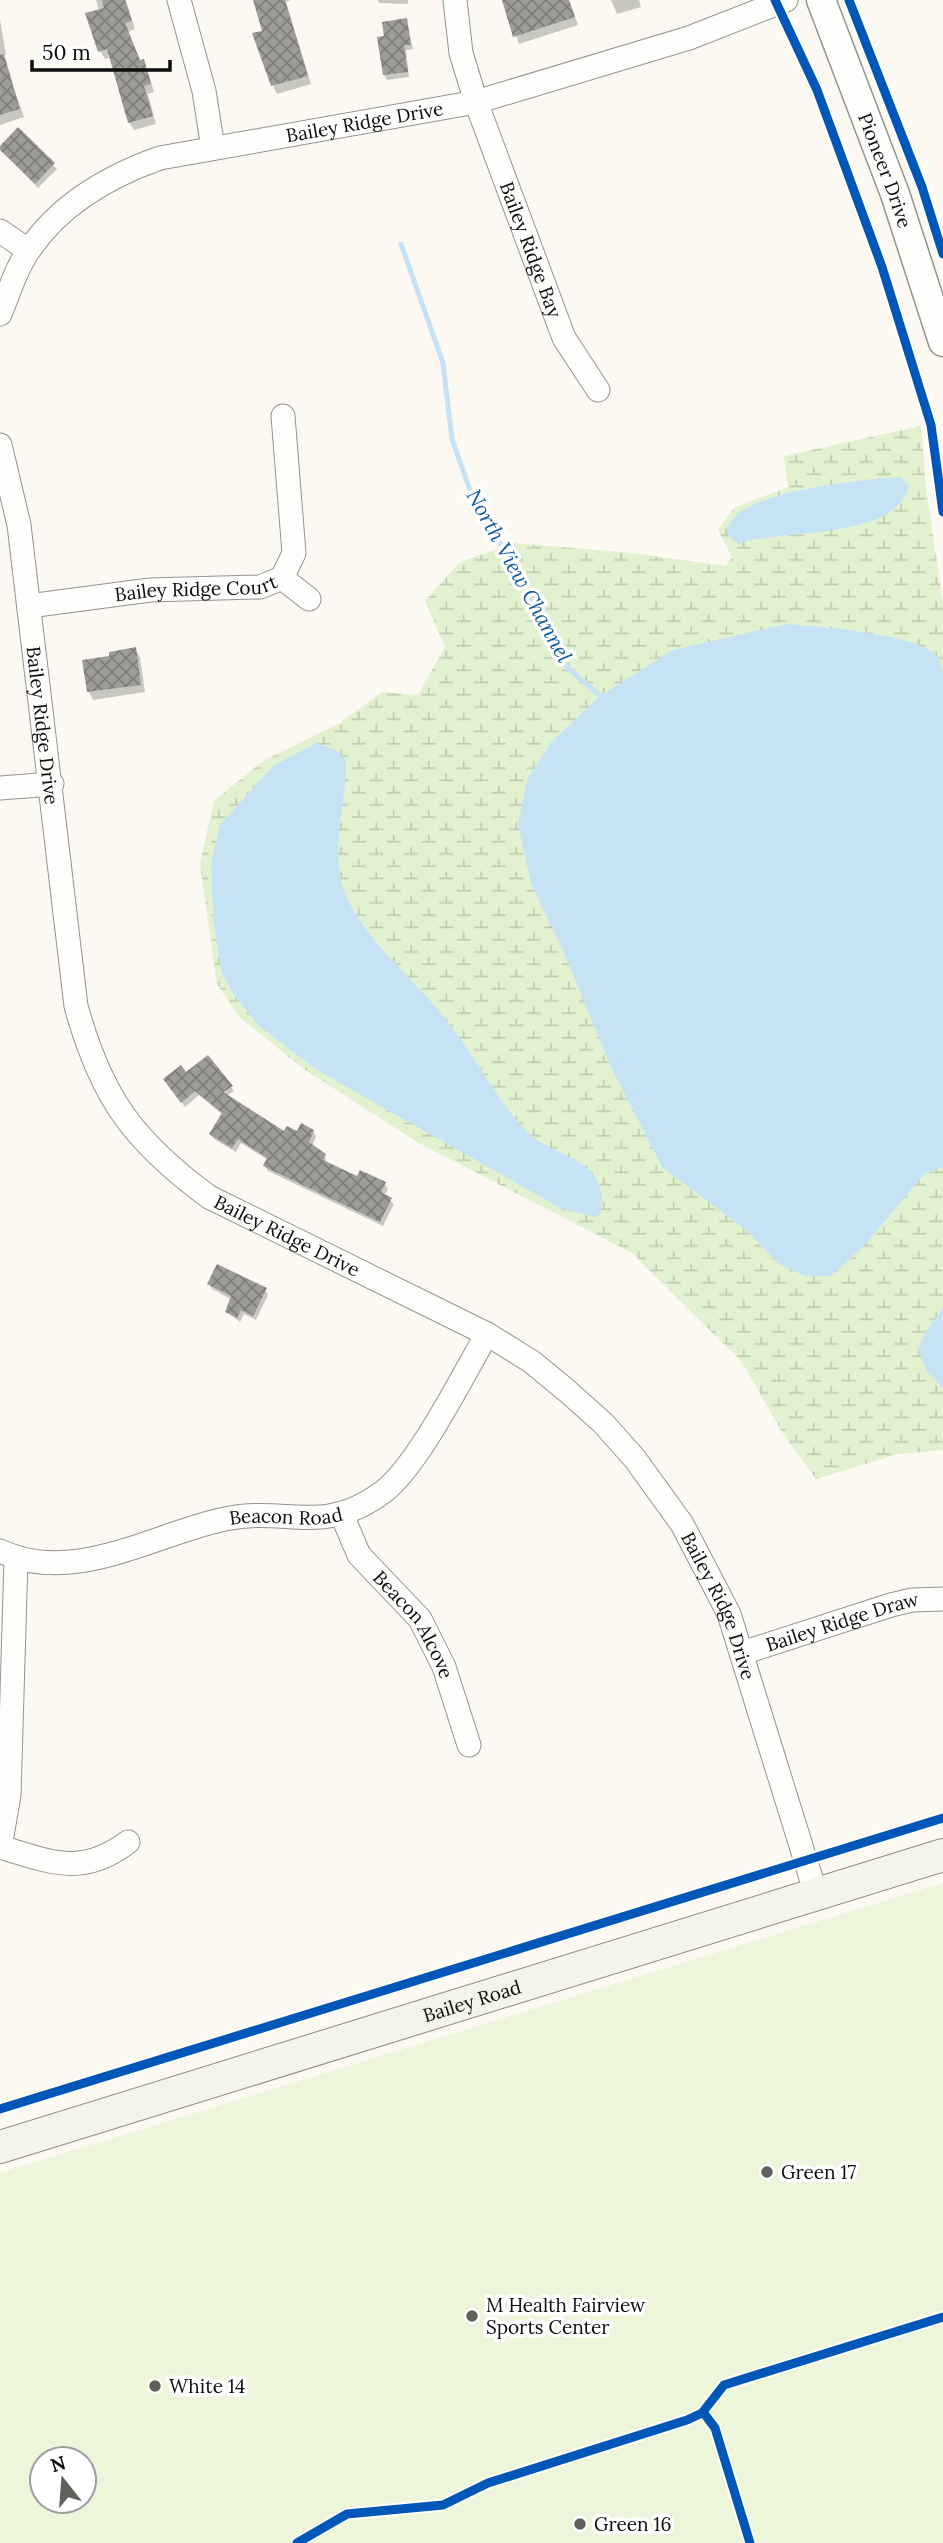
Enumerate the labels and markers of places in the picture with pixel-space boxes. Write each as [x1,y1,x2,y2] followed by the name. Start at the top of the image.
[781,2160,857,2184] place label: Green 17
[759,2164,775,2180] marker: Green 17
[486,2293,646,2339] place label: M Health Fairview Sports Center
[464,2308,480,2324] marker: M Health Fairview Sports Center
[169,2374,245,2398] place label: White 14
[147,2378,163,2394] marker: White 14
[594,2512,672,2536] place label: Green 16
[572,2516,588,2532] marker: Green 16

